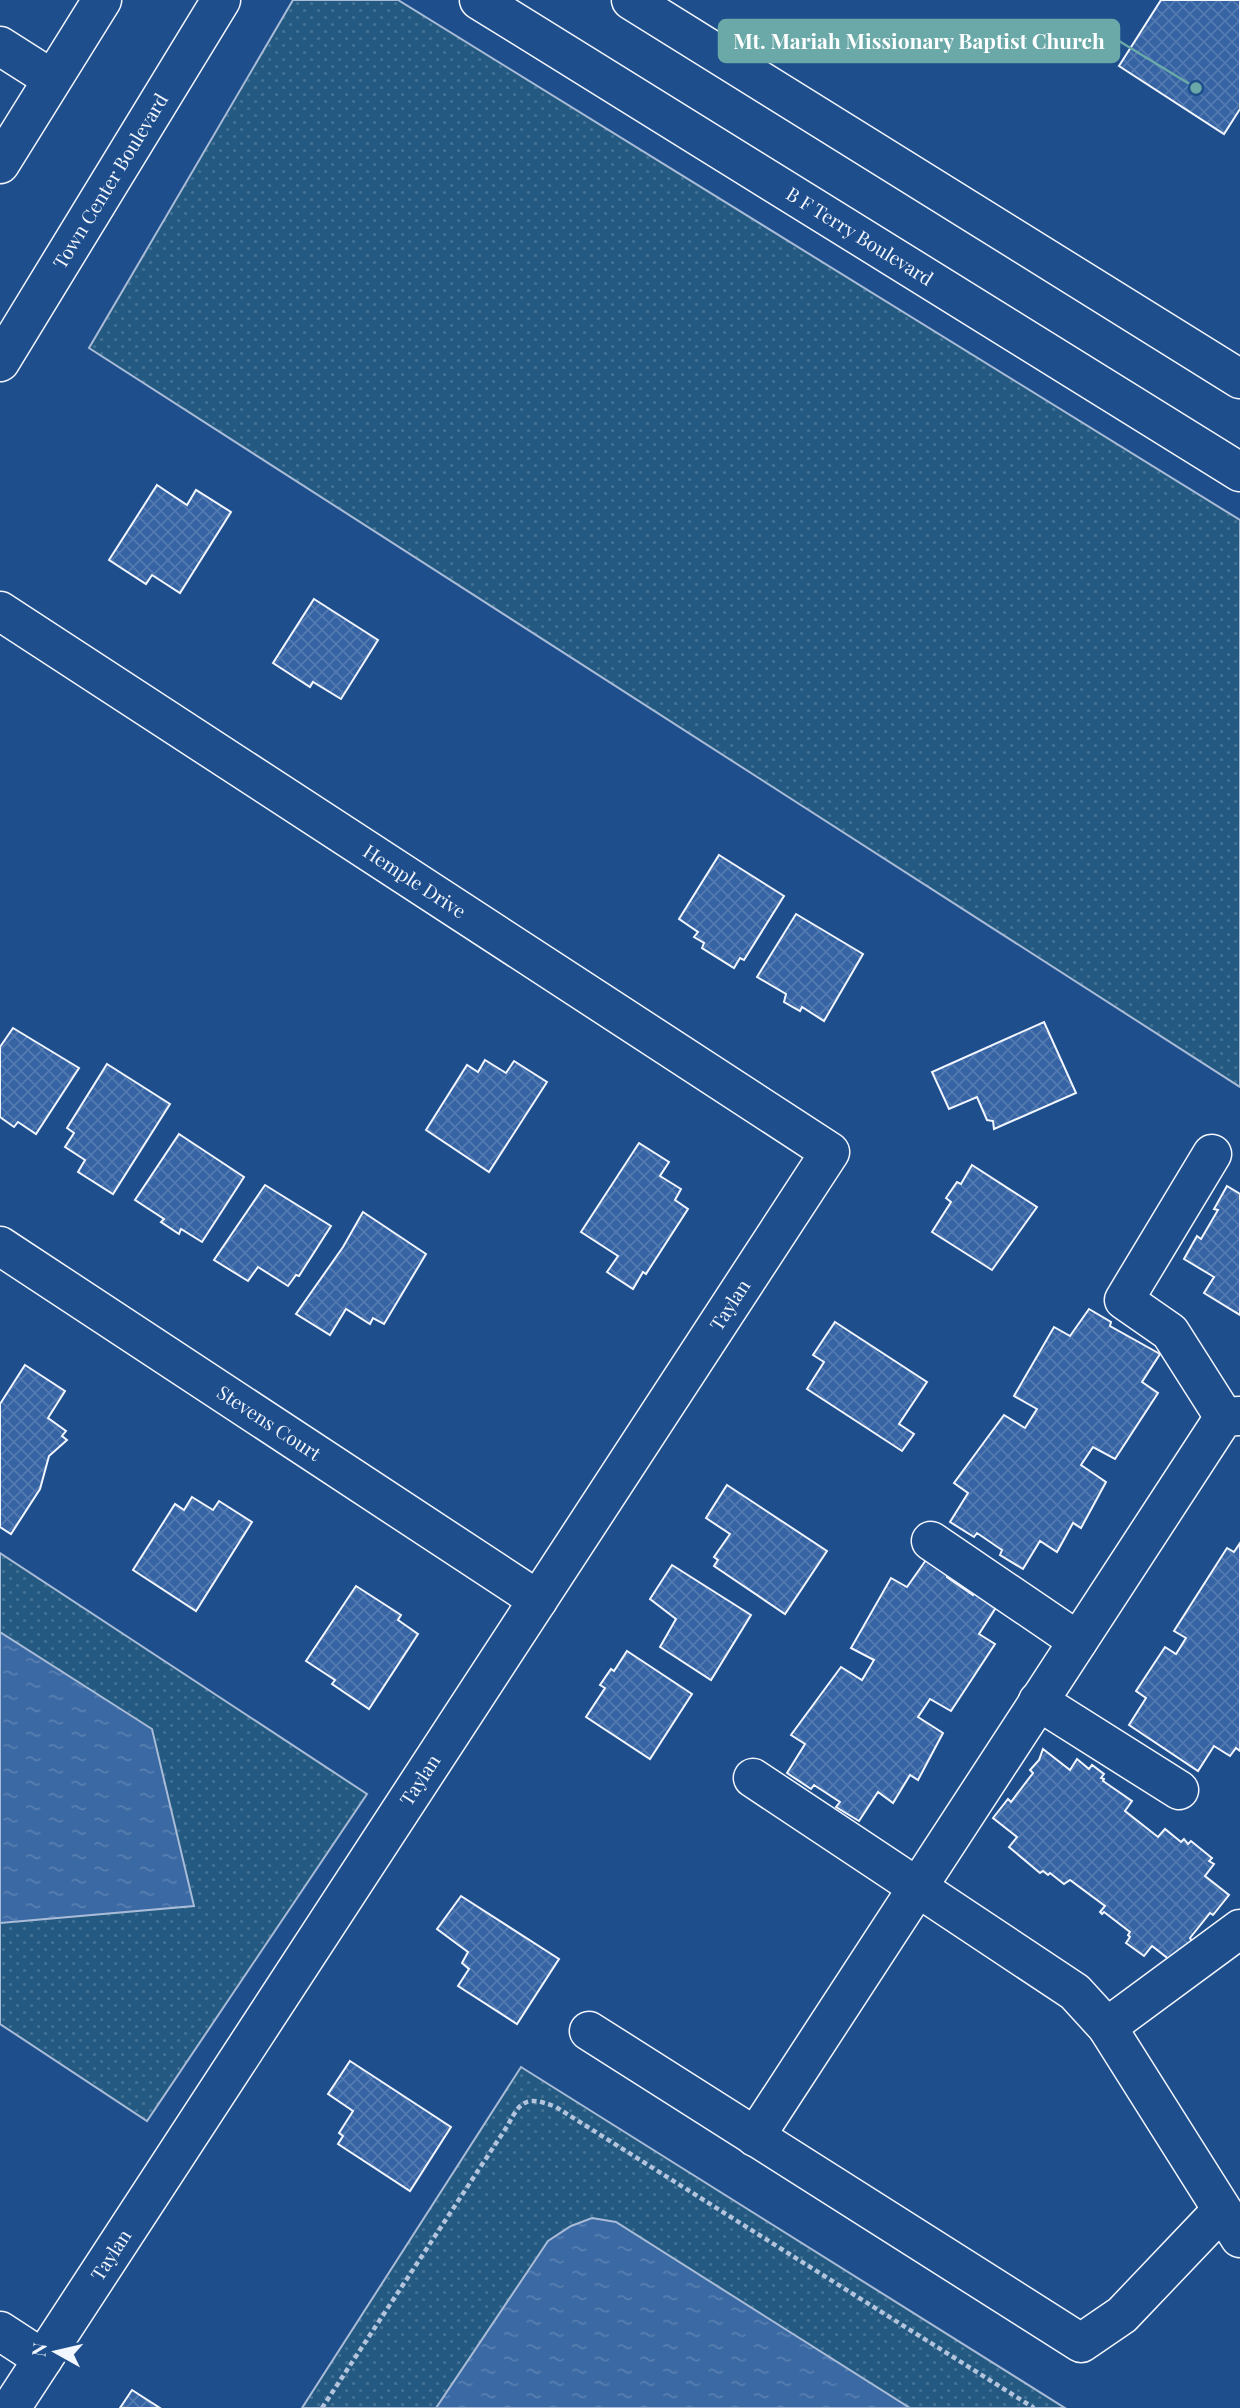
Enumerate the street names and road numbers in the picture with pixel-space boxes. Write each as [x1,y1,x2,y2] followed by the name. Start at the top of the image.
[46,88,173,273] street label: Town Center Boulevard
[782,180,939,291] street label: B F Terry Boulevard
[359,837,472,923] street label: Hemple Drive
[703,1273,756,1335] street label: Taylan
[212,1378,327,1466] street label: Stevens Court
[393,1748,446,1810] street label: Taylan
[84,2223,137,2285] street label: Taylan

